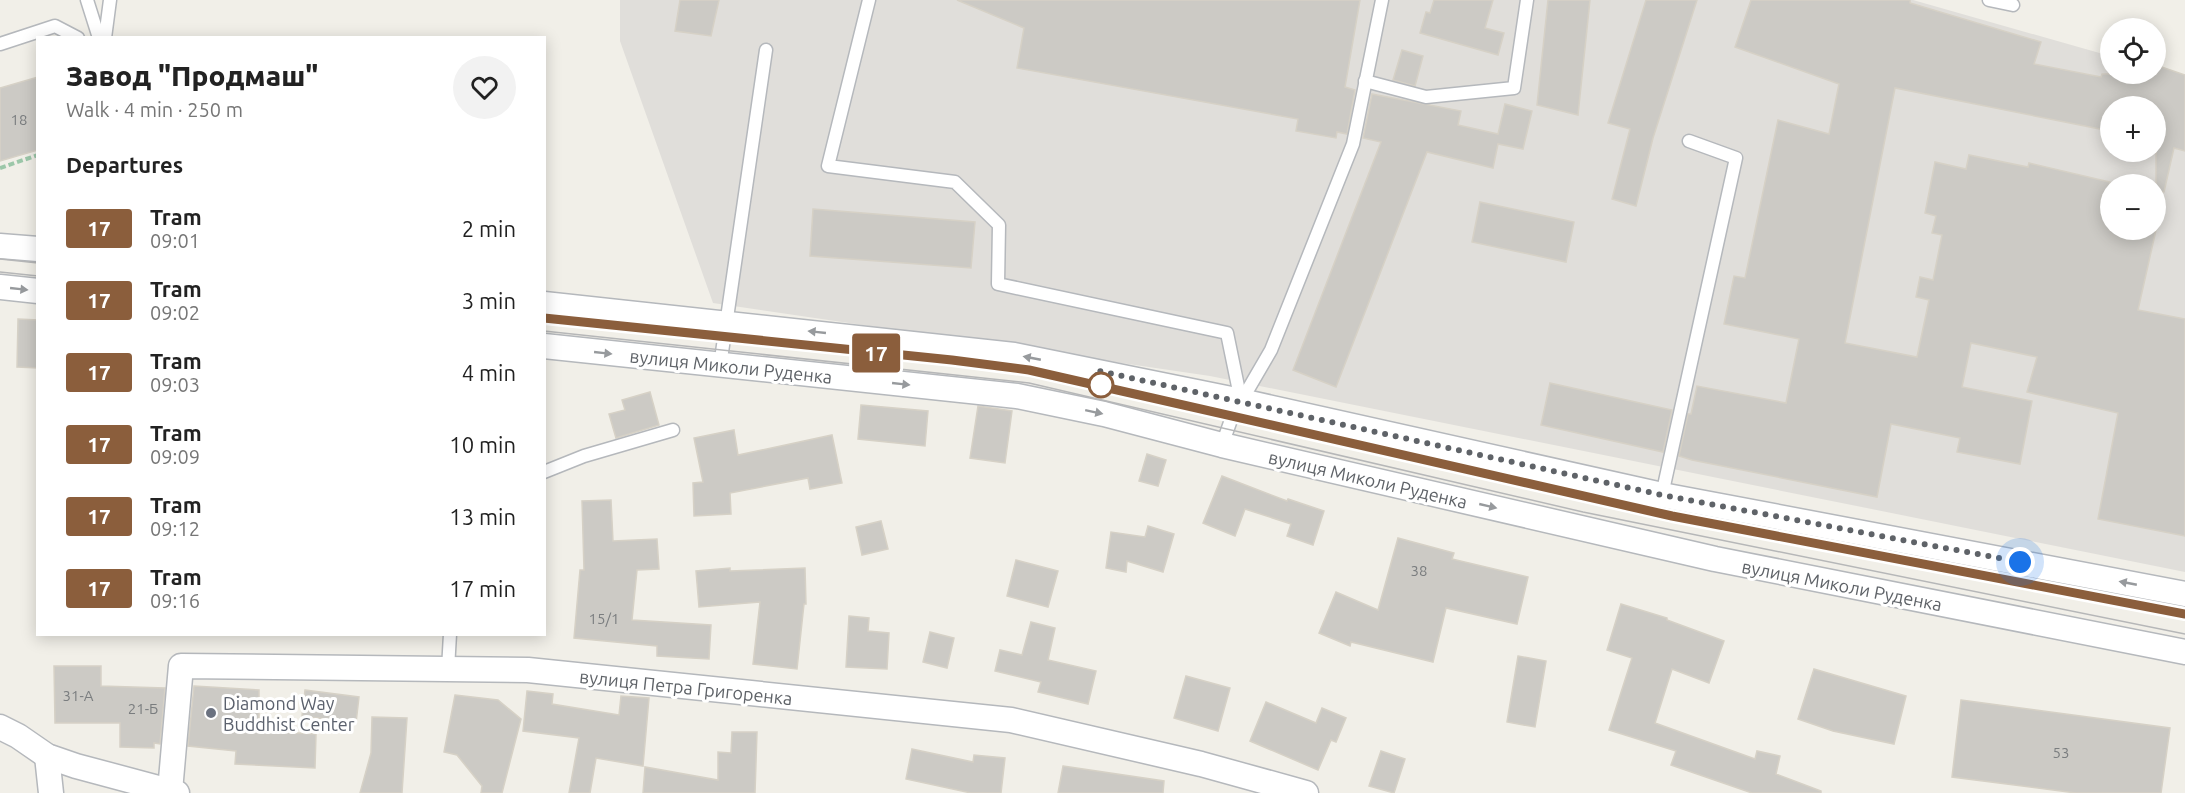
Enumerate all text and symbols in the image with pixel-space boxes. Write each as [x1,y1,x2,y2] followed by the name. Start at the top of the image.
[2100,18,2166,240] map controls
[2100,18,2166,84] button: locate
[453,56,516,119] button: heart
[66,60,318,91] text: Завод "Продмаш"
[2100,96,2166,162] button: +
[66,98,243,121] text: Walk · 4 min · 250 m
[11,111,27,128] house number: 18
[66,152,183,177] text: Departures
[2100,174,2166,240] button: −
[150,204,202,229] text: Tram
[87,216,111,240] text: 17
[462,216,516,241] text: 2 min
[150,229,200,252] text: 09:01
[150,276,202,301] text: Tram
[9,284,28,294] one-way arrow
[87,288,111,312] text: 17
[462,288,516,313] text: 3 min
[150,301,200,324] text: 09:02
[808,328,827,337] one-way arrow
[849,334,903,372] line badge: 17
[864,341,888,365] text: 17
[629,345,833,387] street label: вулиця Миколи Руденка
[150,348,202,373] text: Tram
[593,348,612,358] one-way arrow
[1022,353,1041,362] one-way arrow
[87,360,111,384] text: 17
[462,360,516,385] text: 4 min
[1088,372,1114,398] unlabelled marker
[150,373,200,396] text: 09:03
[892,379,911,389] one-way arrow
[1084,408,1103,417] one-way arrow
[150,420,202,445] text: Tram
[87,432,111,456] text: 17
[449,432,516,457] text: 10 min
[150,445,200,468] text: 09:09
[1267,446,1469,512] street label: вулиця Миколи Руденка
[150,492,202,517] text: Tram
[1478,502,1497,512] one-way arrow
[87,504,111,528] text: 17
[449,504,516,529] text: 13 min
[150,517,200,540] text: 09:12
[2005,547,2035,577] your location
[1740,556,1944,614] street label: вулиця Миколи Руденка
[1411,562,1427,579] house number: 38
[150,564,202,589] text: Tram
[87,576,111,600] text: 17
[449,576,516,601] text: 17 min
[2118,578,2137,587] one-way arrow
[150,589,200,612] text: 09:16
[589,610,619,627] house number: 15/1
[579,666,793,708] street label: вулиця Петра Григоренка
[62,687,94,704] house number: 31-А
[223,693,355,734] place label: Diamond Way Buddhist Center
[128,700,158,717] house number: 21-Б
[204,706,218,720] marker: Diamond Way Buddhist Center
[2053,744,2069,761] house number: 53

